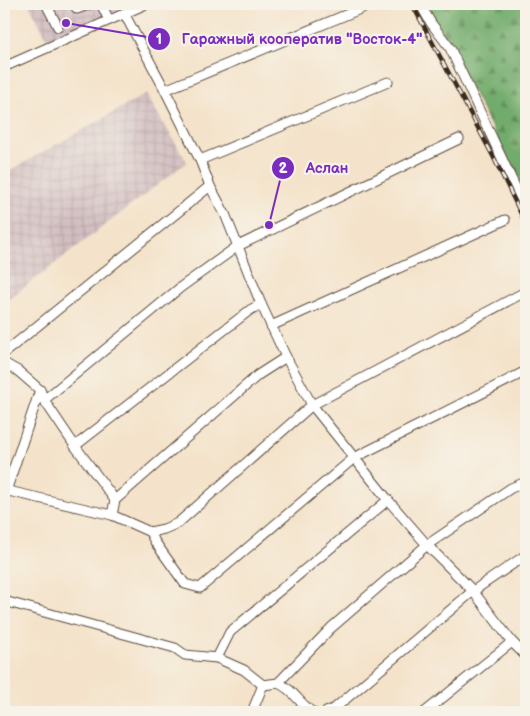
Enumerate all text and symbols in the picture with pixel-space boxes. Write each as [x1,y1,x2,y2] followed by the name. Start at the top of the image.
[147,24,433,54] callout: Гаражный кооператив "Восток-4"
[156,30,162,49] text: 1
[181,30,423,49] text: Гаражный кооператив "Восток-4"
[271,153,358,183] callout: Аслан
[279,159,288,178] text: 2
[305,159,348,178] text: Аслан

